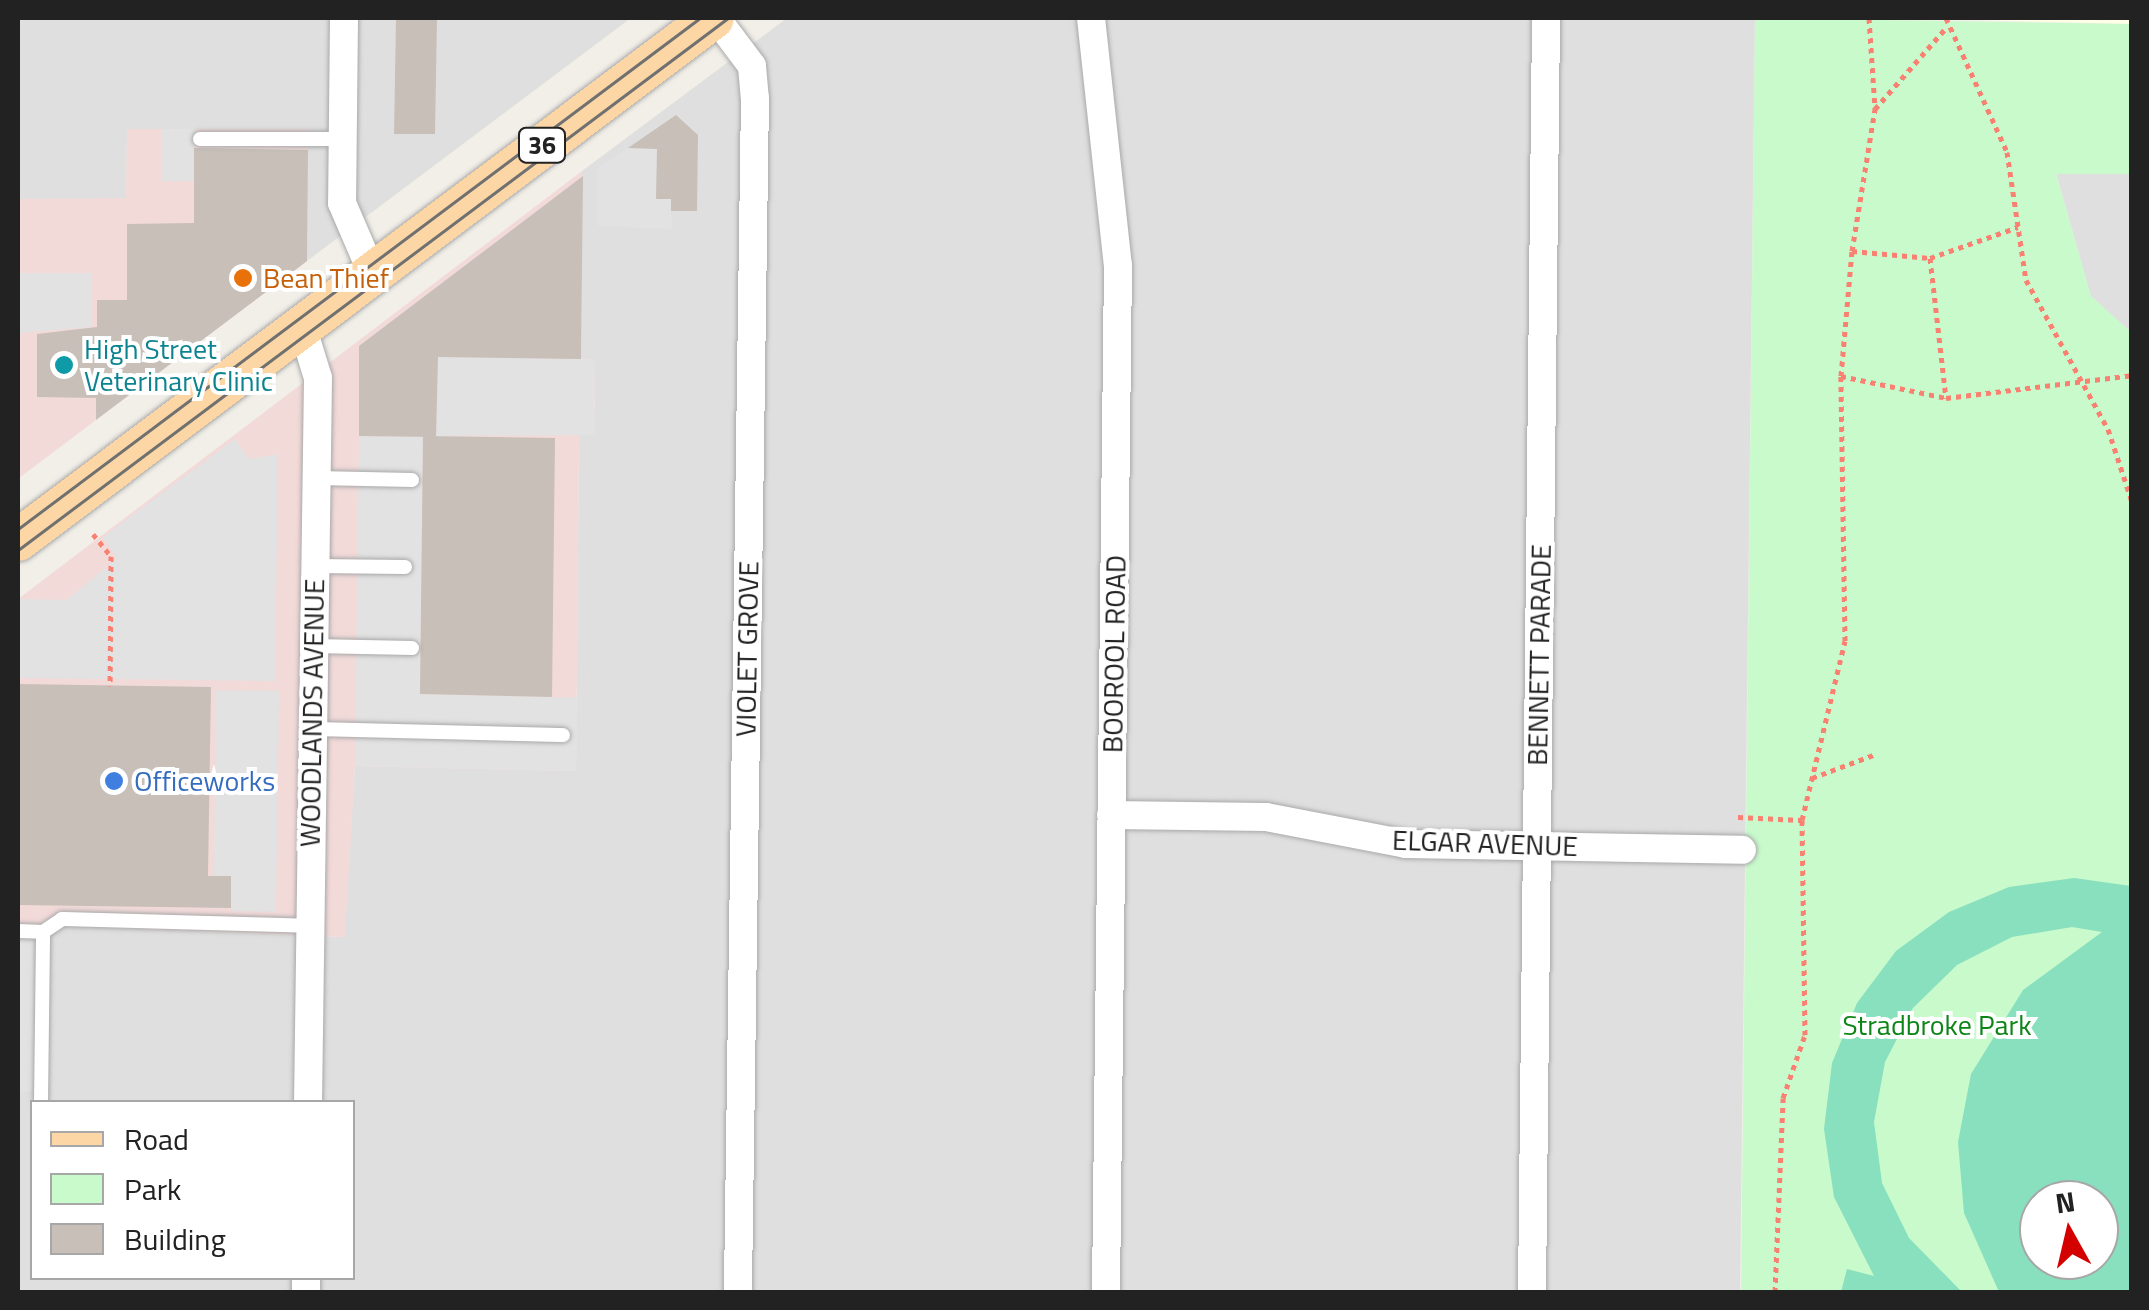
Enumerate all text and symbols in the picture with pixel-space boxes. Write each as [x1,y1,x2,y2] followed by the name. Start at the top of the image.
[517,125,567,165] road number: 36
[263,261,389,295] place label: Bean Thief
[232,267,254,289] marker: Bean Thief
[84,332,273,398] place label: High Street Veterinary Clinic
[53,354,75,376] marker: High Street Veterinary Clinic
[1520,544,1558,766] street label: BENNETT PARADE
[1095,555,1133,753] street label: BOOROOL ROAD
[729,561,765,737] street label: VIOLET GROVE
[293,579,331,847] street label: WOODLANDS AVENUE
[134,764,275,798] place label: Officeworks
[103,770,125,792] marker: Officeworks
[1392,823,1578,863] street label: ELGAR AVENUE
[1842,1008,2032,1042] park label: Stradbroke Park
[30,1100,355,1280] legend
[124,1116,189,1162] text: Road
[124,1166,181,1212] text: Park
[2052,1179,2078,1224] text: N
[2019,1180,2119,1280] north arrow
[124,1216,226,1262] text: Building

